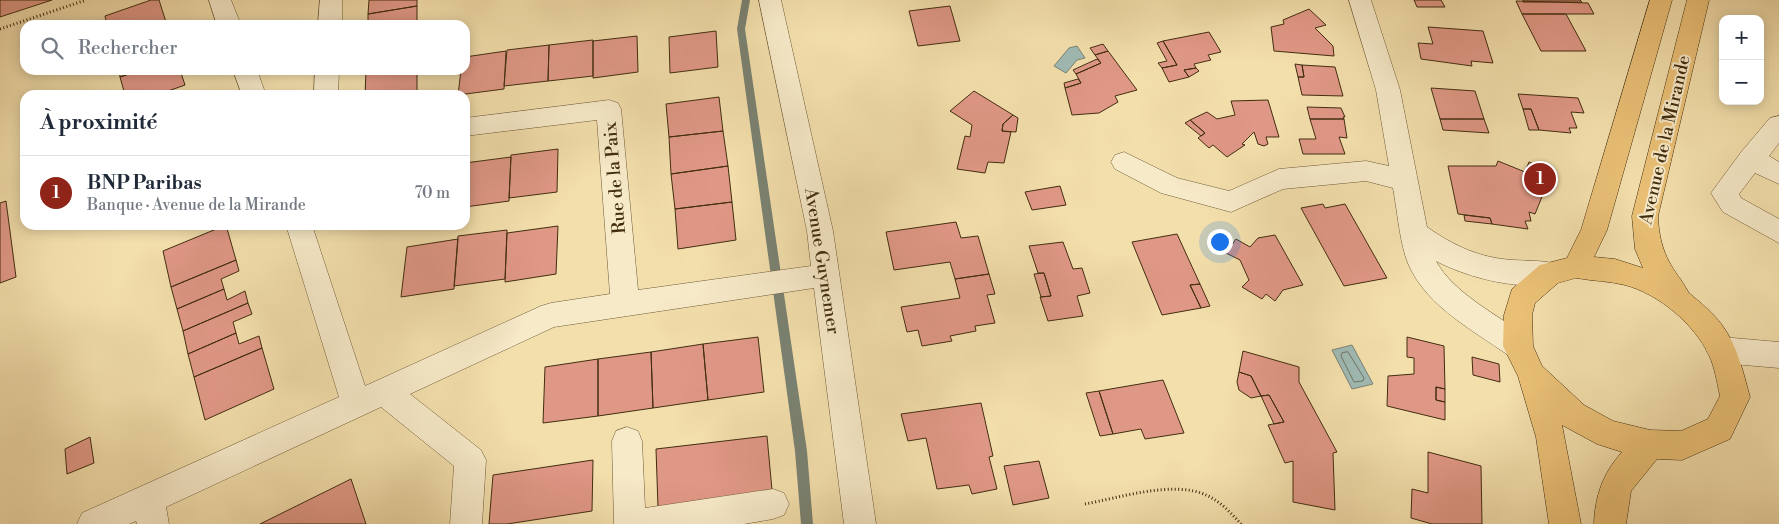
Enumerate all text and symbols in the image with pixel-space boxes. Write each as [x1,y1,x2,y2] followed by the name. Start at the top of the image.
[1719,15,1764,105] map controls
[1719,15,1764,60] button: +
[20,20,470,75] search box
[38,34,66,62] icon: search
[78,36,177,60] text: Rechercher
[1634,53,1696,228] street label: Avenue de la Mirande
[1719,60,1764,105] button: −
[40,110,157,136] text: À proximité
[599,120,631,235] street label: Rue de la Paix
[1524,160,1556,198] pin: 1
[87,171,202,195] text: BNP Paribas
[52,183,60,203] text: 1
[414,183,450,203] text: 70 m
[799,185,845,336] street label: Avenue Guynemer
[87,195,306,215] text: Banque · Avenue de la Mirande
[1207,229,1233,255] your location

